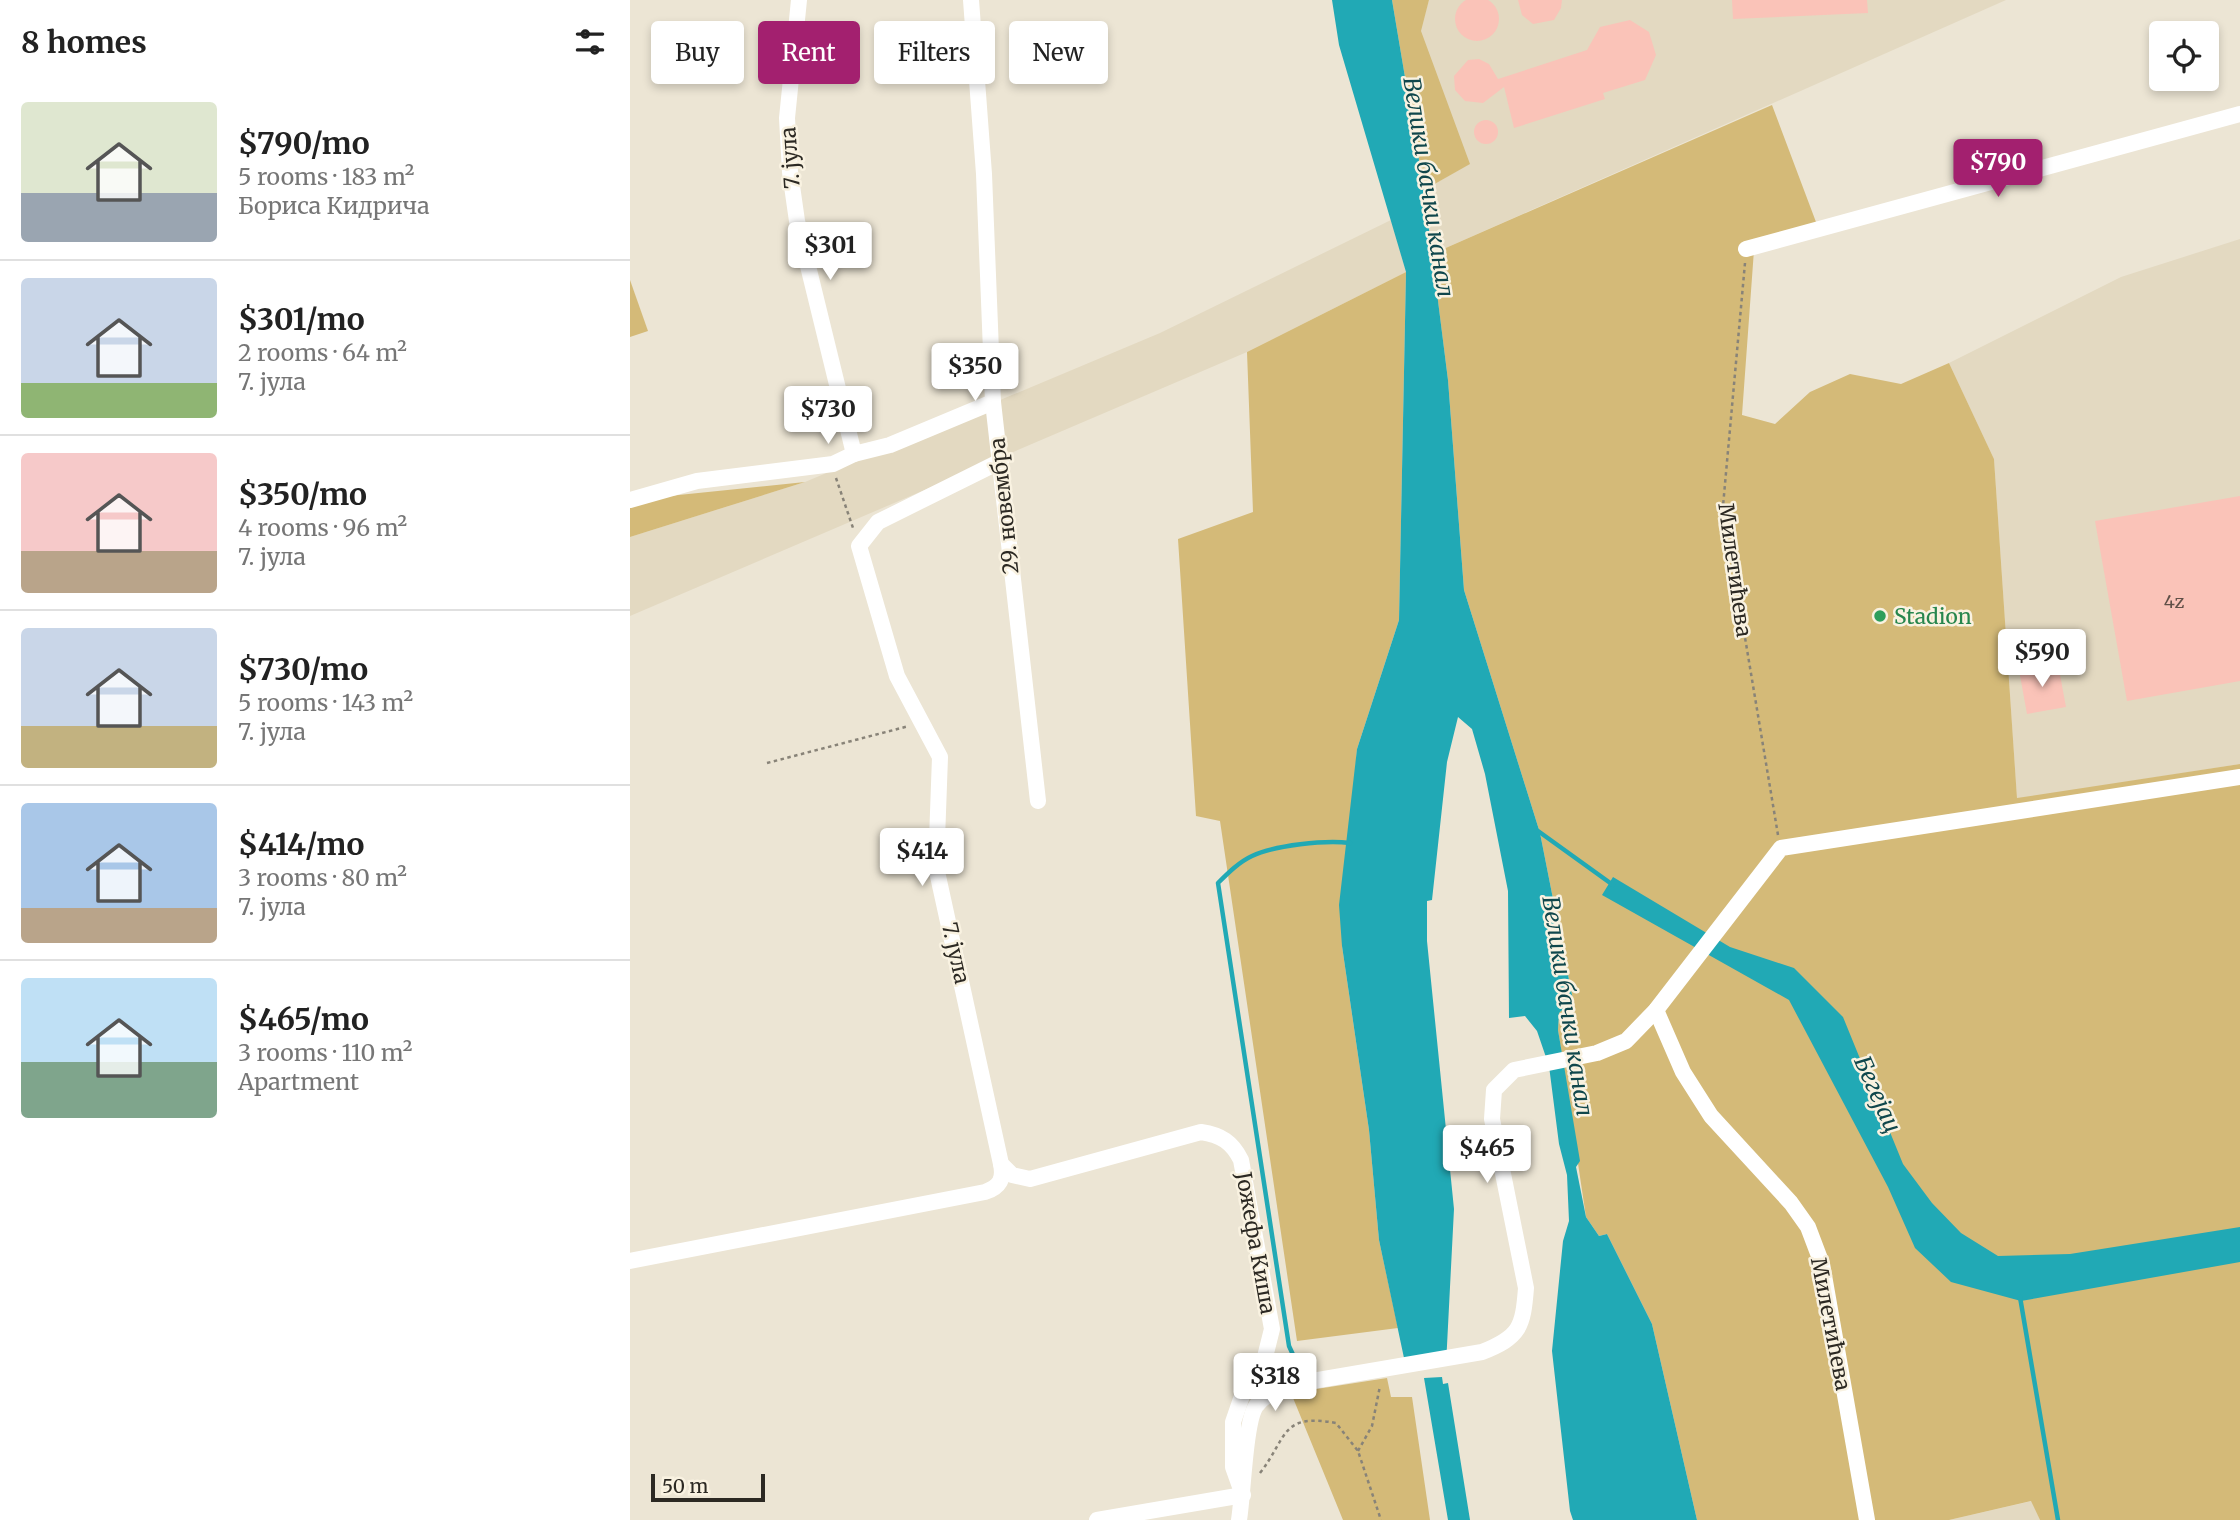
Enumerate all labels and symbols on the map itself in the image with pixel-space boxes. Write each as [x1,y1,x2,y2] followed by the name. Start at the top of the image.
[1397,75,1461,299] water label: Велики бачки канал
[774,126,806,190] street label: 7. јула
[1957,140,2039,199] pin: $790
[789,222,871,282] pin: $301
[934,344,1016,403] pin: $350
[787,386,869,446] pin: $730
[983,436,1025,576] street label: 29. новембра
[1712,501,1758,639] street label: Милетићева
[2164,590,2184,613] house number: 4z
[1894,603,1972,630] place label: Stadion
[1872,608,1888,624] marker: Stadion
[2001,630,2083,689] pin: $590
[881,828,963,888] pin: $414
[1536,894,1600,1118] water label: Велики бачки канал
[936,920,976,986] street label: 7. јула
[1848,1051,1908,1137] water label: Бегејац
[1446,1126,1528,1185] pin: $465
[1230,1169,1282,1316] street label: Јожефа Киша
[1805,1255,1857,1393] street label: Милетићева
[1234,1354,1316,1413] pin: $318
[651,1471,765,1503] scale bar

